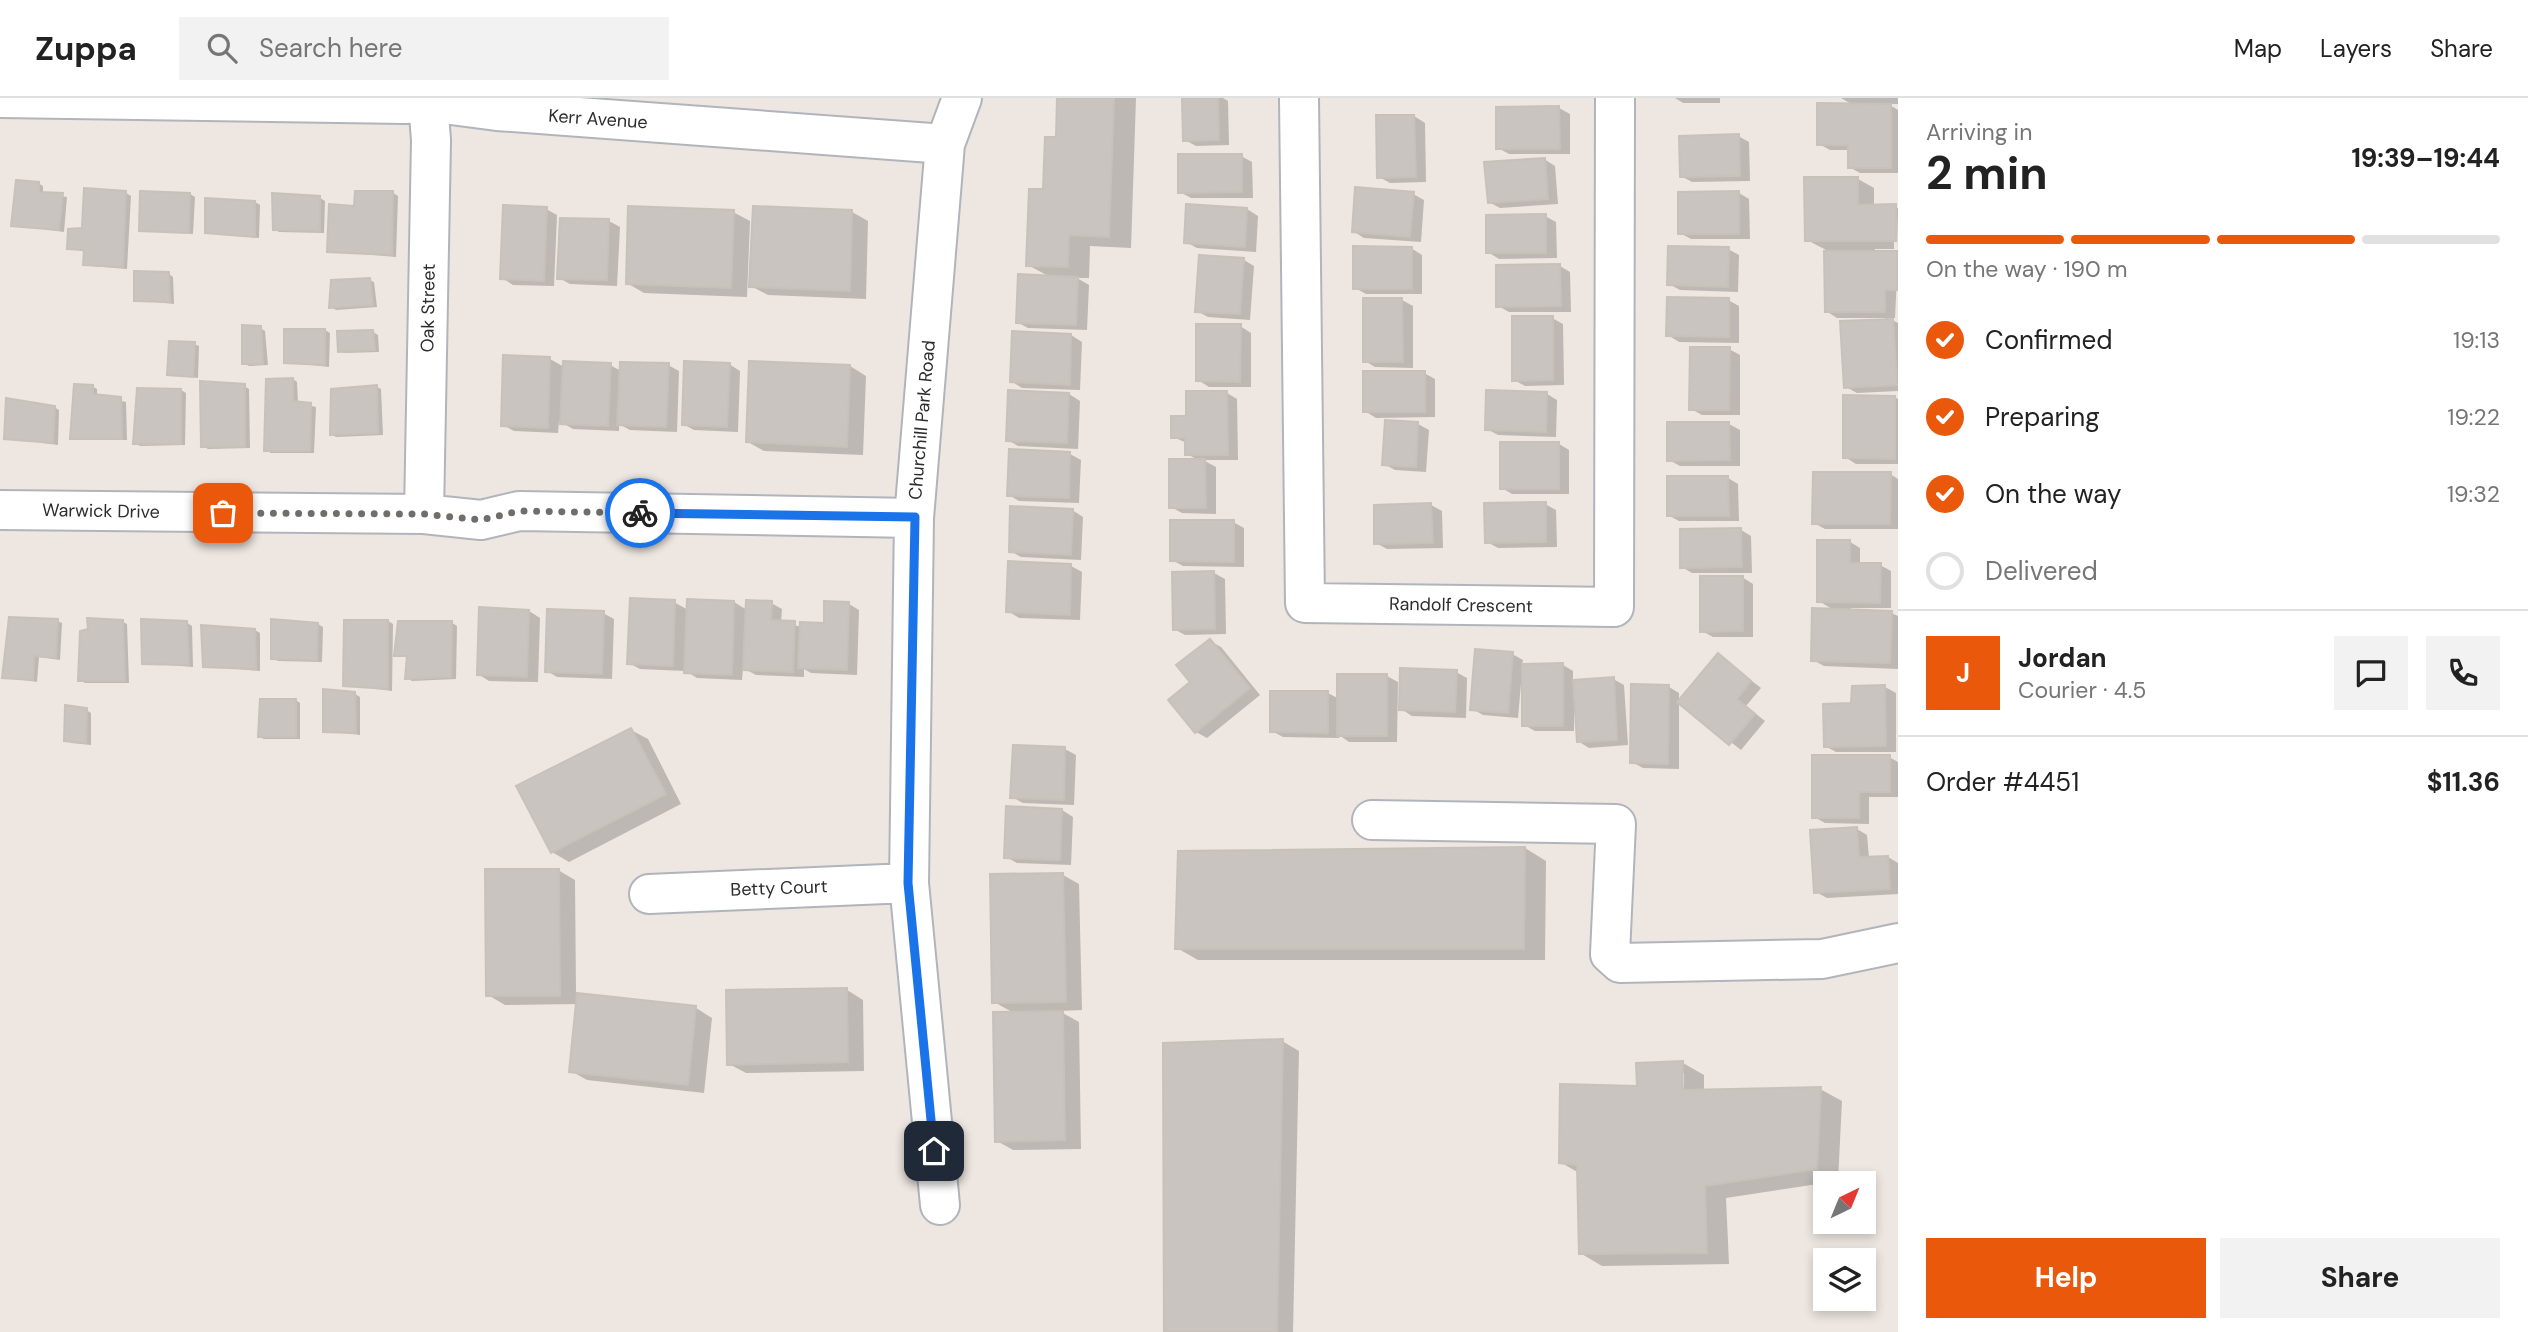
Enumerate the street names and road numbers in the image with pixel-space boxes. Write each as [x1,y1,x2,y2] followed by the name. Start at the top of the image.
[548,104,648,134] street label: Kerr Avenue
[415,263,441,353] street label: Oak Street
[903,339,941,501] street label: Churchill Park Road
[42,498,160,524] street label: Warwick Drive
[1389,592,1533,618] street label: Randolf Crescent
[730,874,828,902] street label: Betty Court

